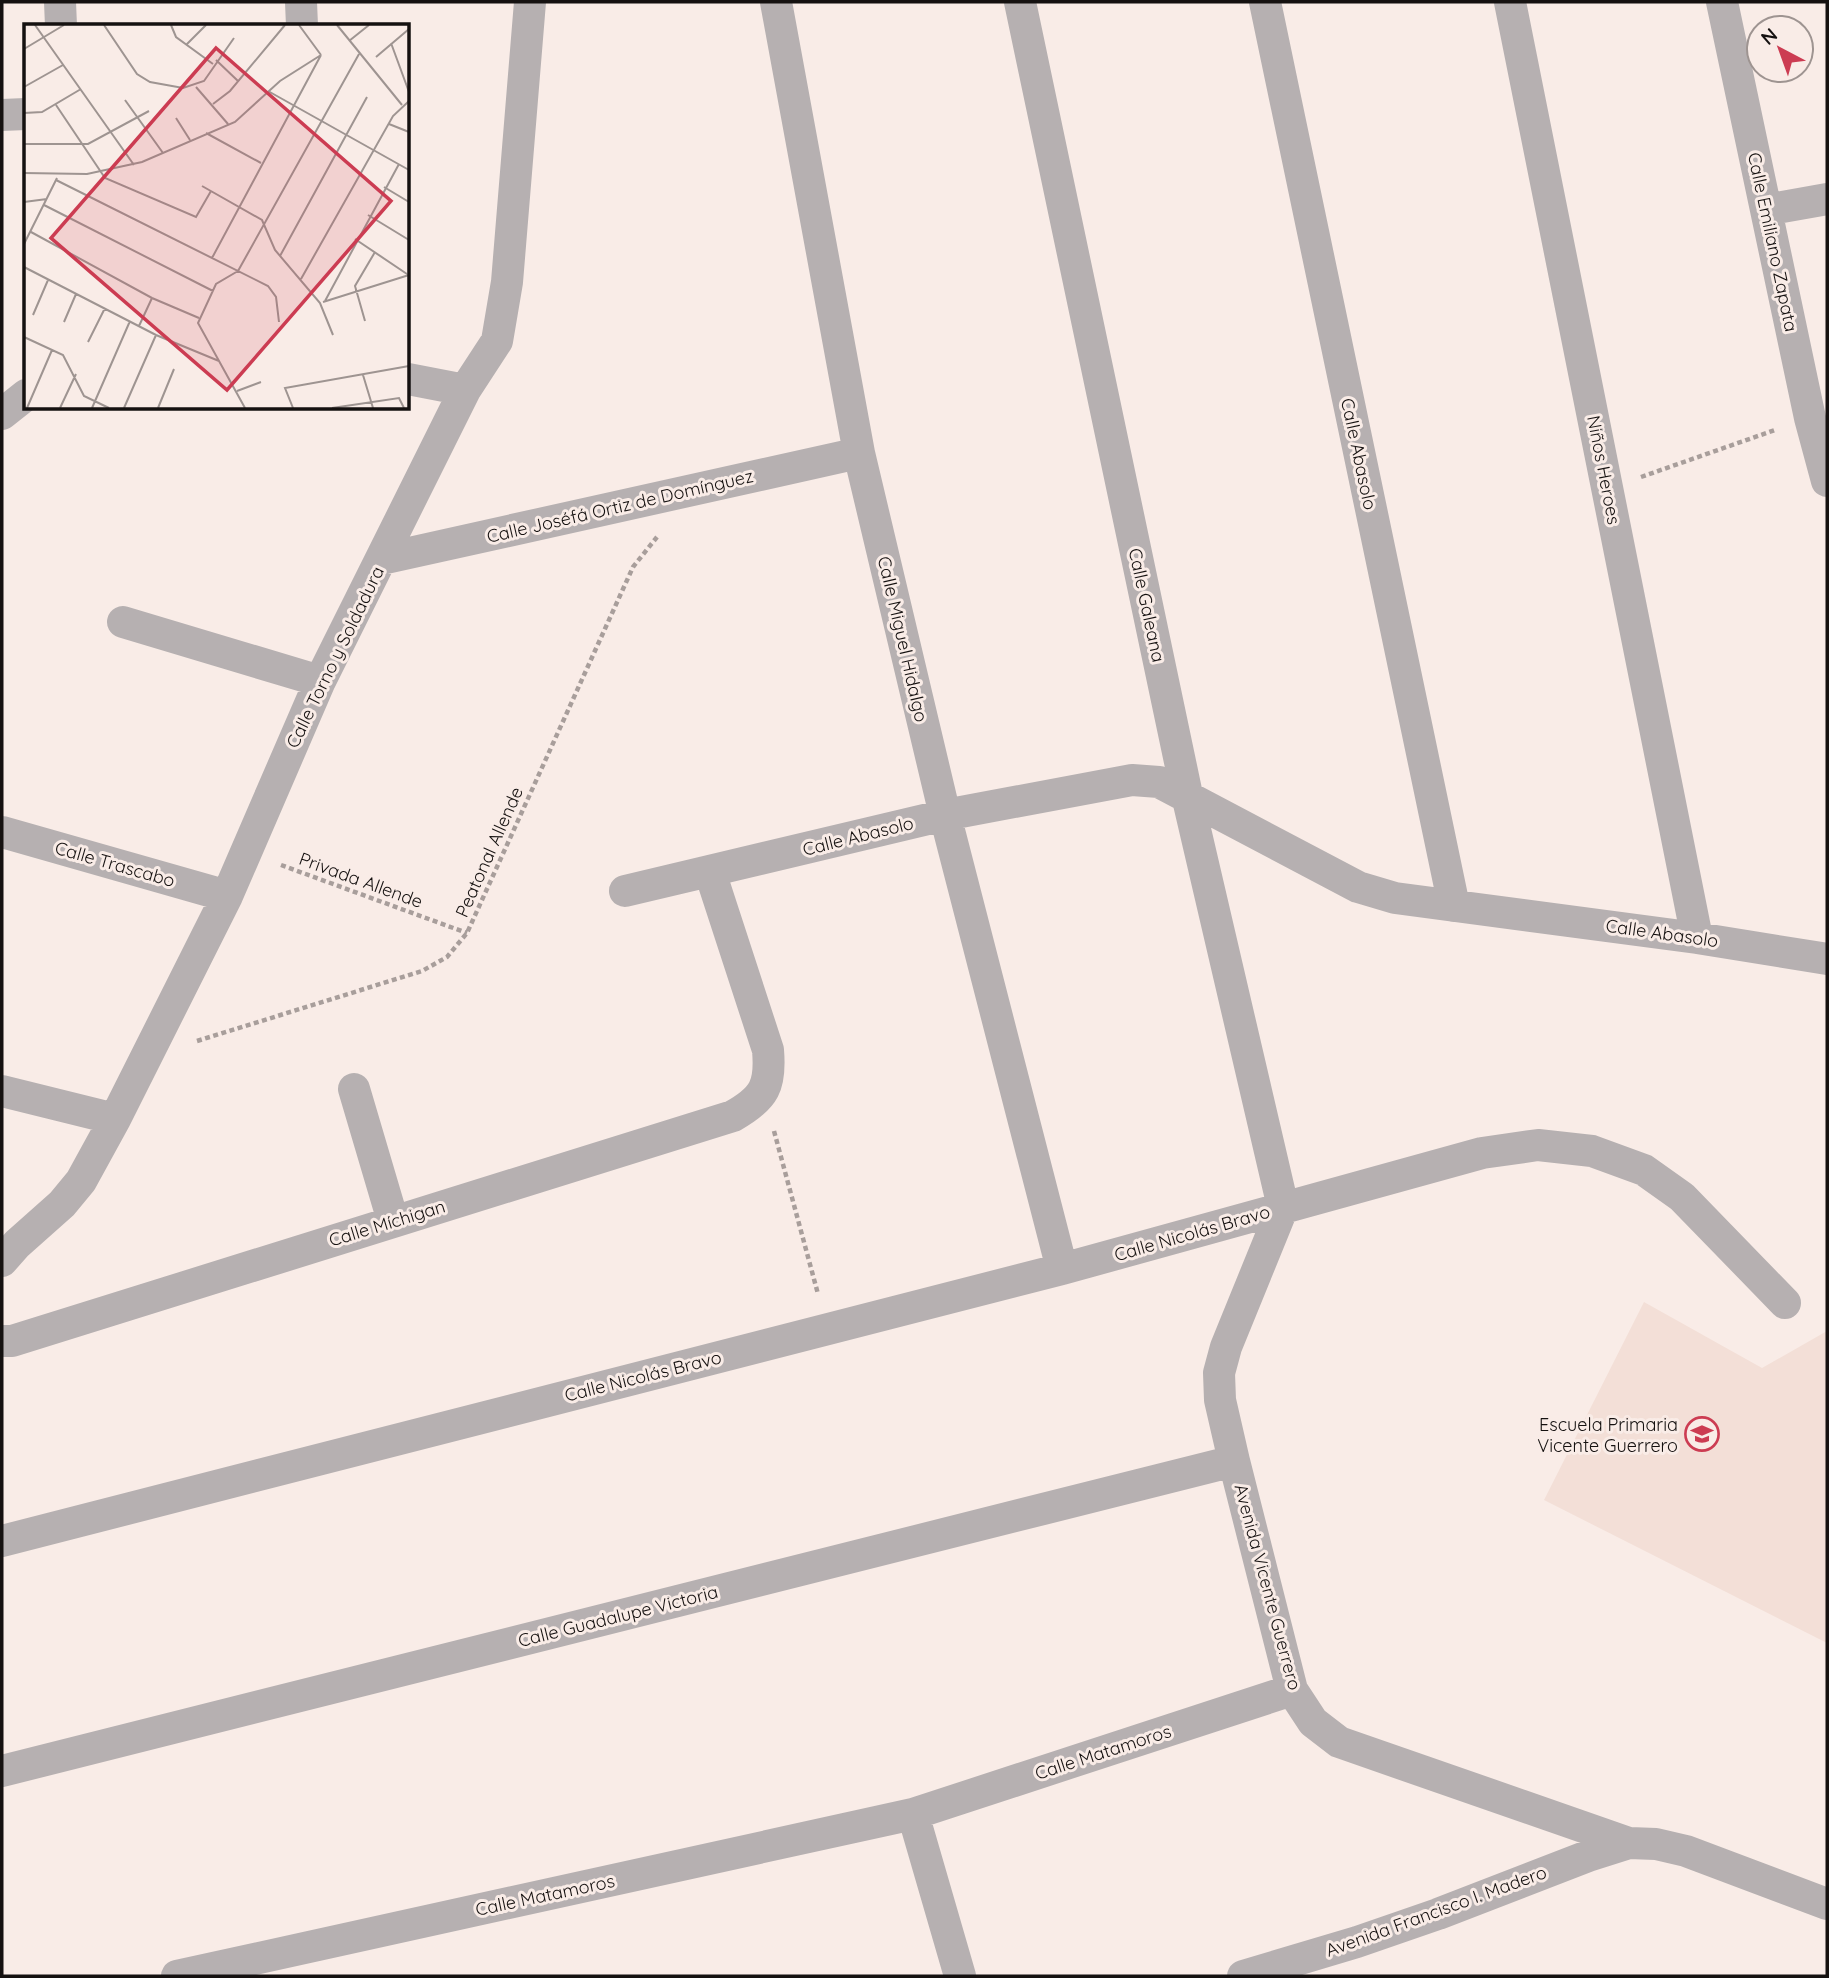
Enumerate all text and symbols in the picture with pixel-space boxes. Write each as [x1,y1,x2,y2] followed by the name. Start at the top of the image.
[1745,14,1815,84] north arrow
[1756,23,1782,50] text: N
[24,24,410,410] inset map
[1743,150,1803,334] street label: Calle Emiliano Zapata
[1336,396,1382,512] street label: Calle Abasolo
[1582,413,1626,527] street label: Niños Heroes
[484,464,756,548] street label: Calle Joséfá Ortiz de Domínguez
[1124,546,1170,664] street label: Calle Galeana
[873,554,933,724] street label: Calle Miguel Hidalgo
[281,562,389,752] street label: Calle Torno y Soldadura
[450,783,528,921] street label: Peatonal Allende
[800,811,916,861] street label: Calle Abasolo
[52,836,178,892] street label: Calle Trascabo
[296,847,426,913] street label: Privada Allende
[1604,914,1720,952] street label: Calle Abasolo
[326,1194,448,1252] street label: Calle Míchigan
[1112,1200,1272,1266] street label: Calle Nicolás Bravo
[562,1345,724,1407] street label: Calle Nicolás Bravo
[1537,1413,1678,1457] place label: Escuela Primaria Vicente Guerrero
[1683,1415,1721,1453] school or university icon: Escuela Primaria Vicente Guerrero
[1229,1481,1307,1693] street label: Avenida Vicente Guerrero
[516,1580,720,1652] street label: Calle Guadalupe Victoria
[1032,1719,1174,1785] street label: Calle Matamoros
[1322,1860,1550,1962] street label: Avenida Francisco I. Madero
[473,1869,617,1921] street label: Calle Matamoros

